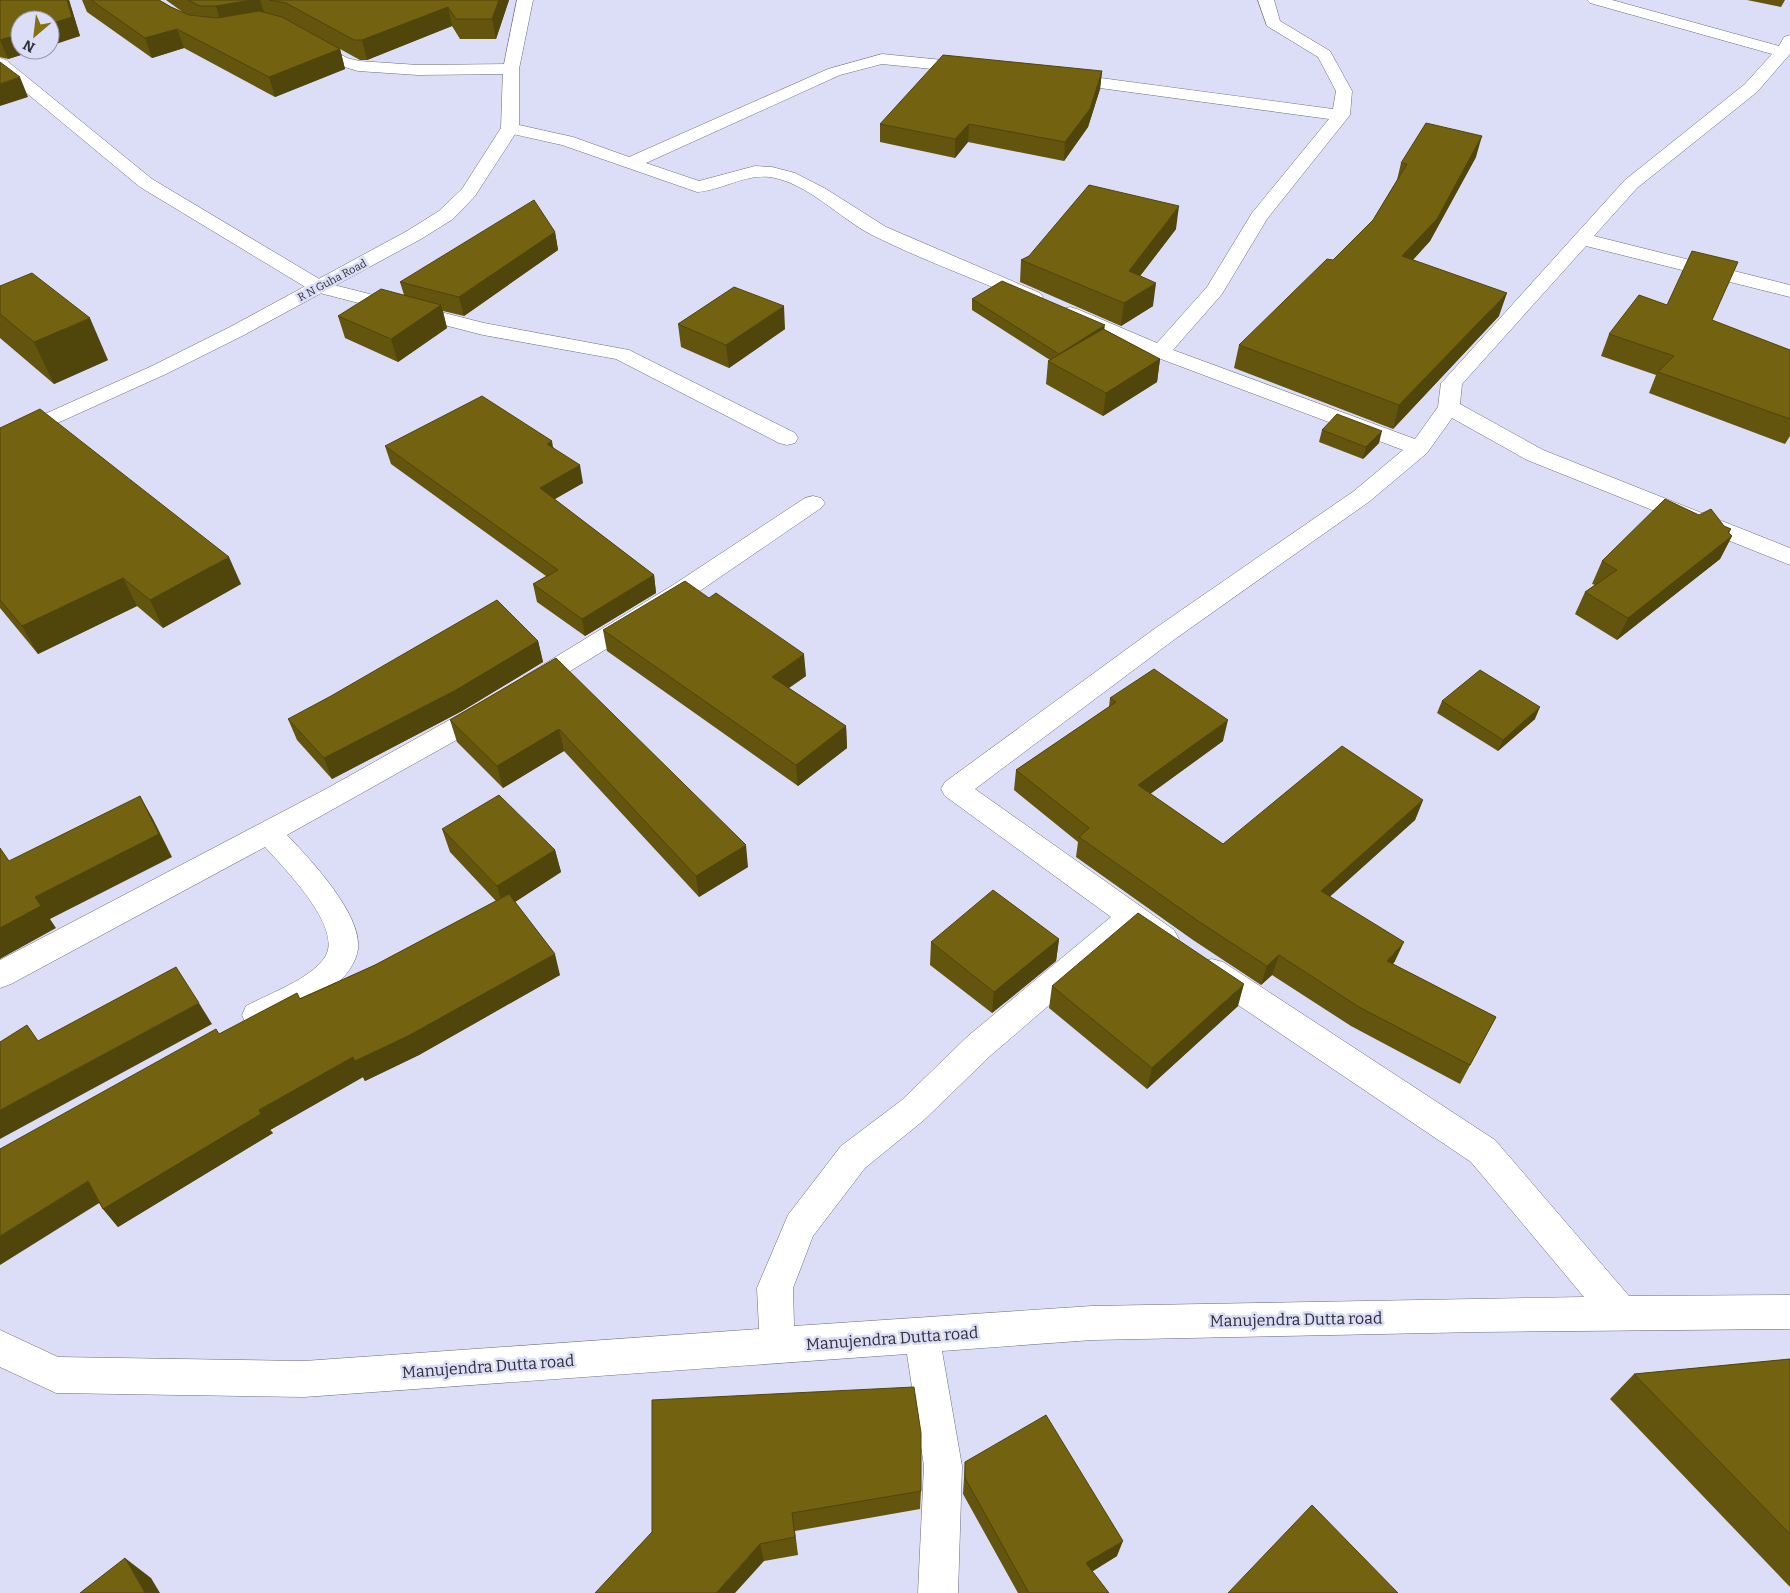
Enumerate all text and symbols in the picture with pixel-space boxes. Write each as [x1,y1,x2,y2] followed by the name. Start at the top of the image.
[10,10,60,60] north arrow
[20,36,38,56] text: N
[296,257,369,304] street label: R N Guha Road
[1209,1308,1383,1331] street label: Manujendra Dutta road
[805,1323,979,1354] street label: Manujendra Dutta road
[401,1351,575,1382] street label: Manujendra Dutta road

